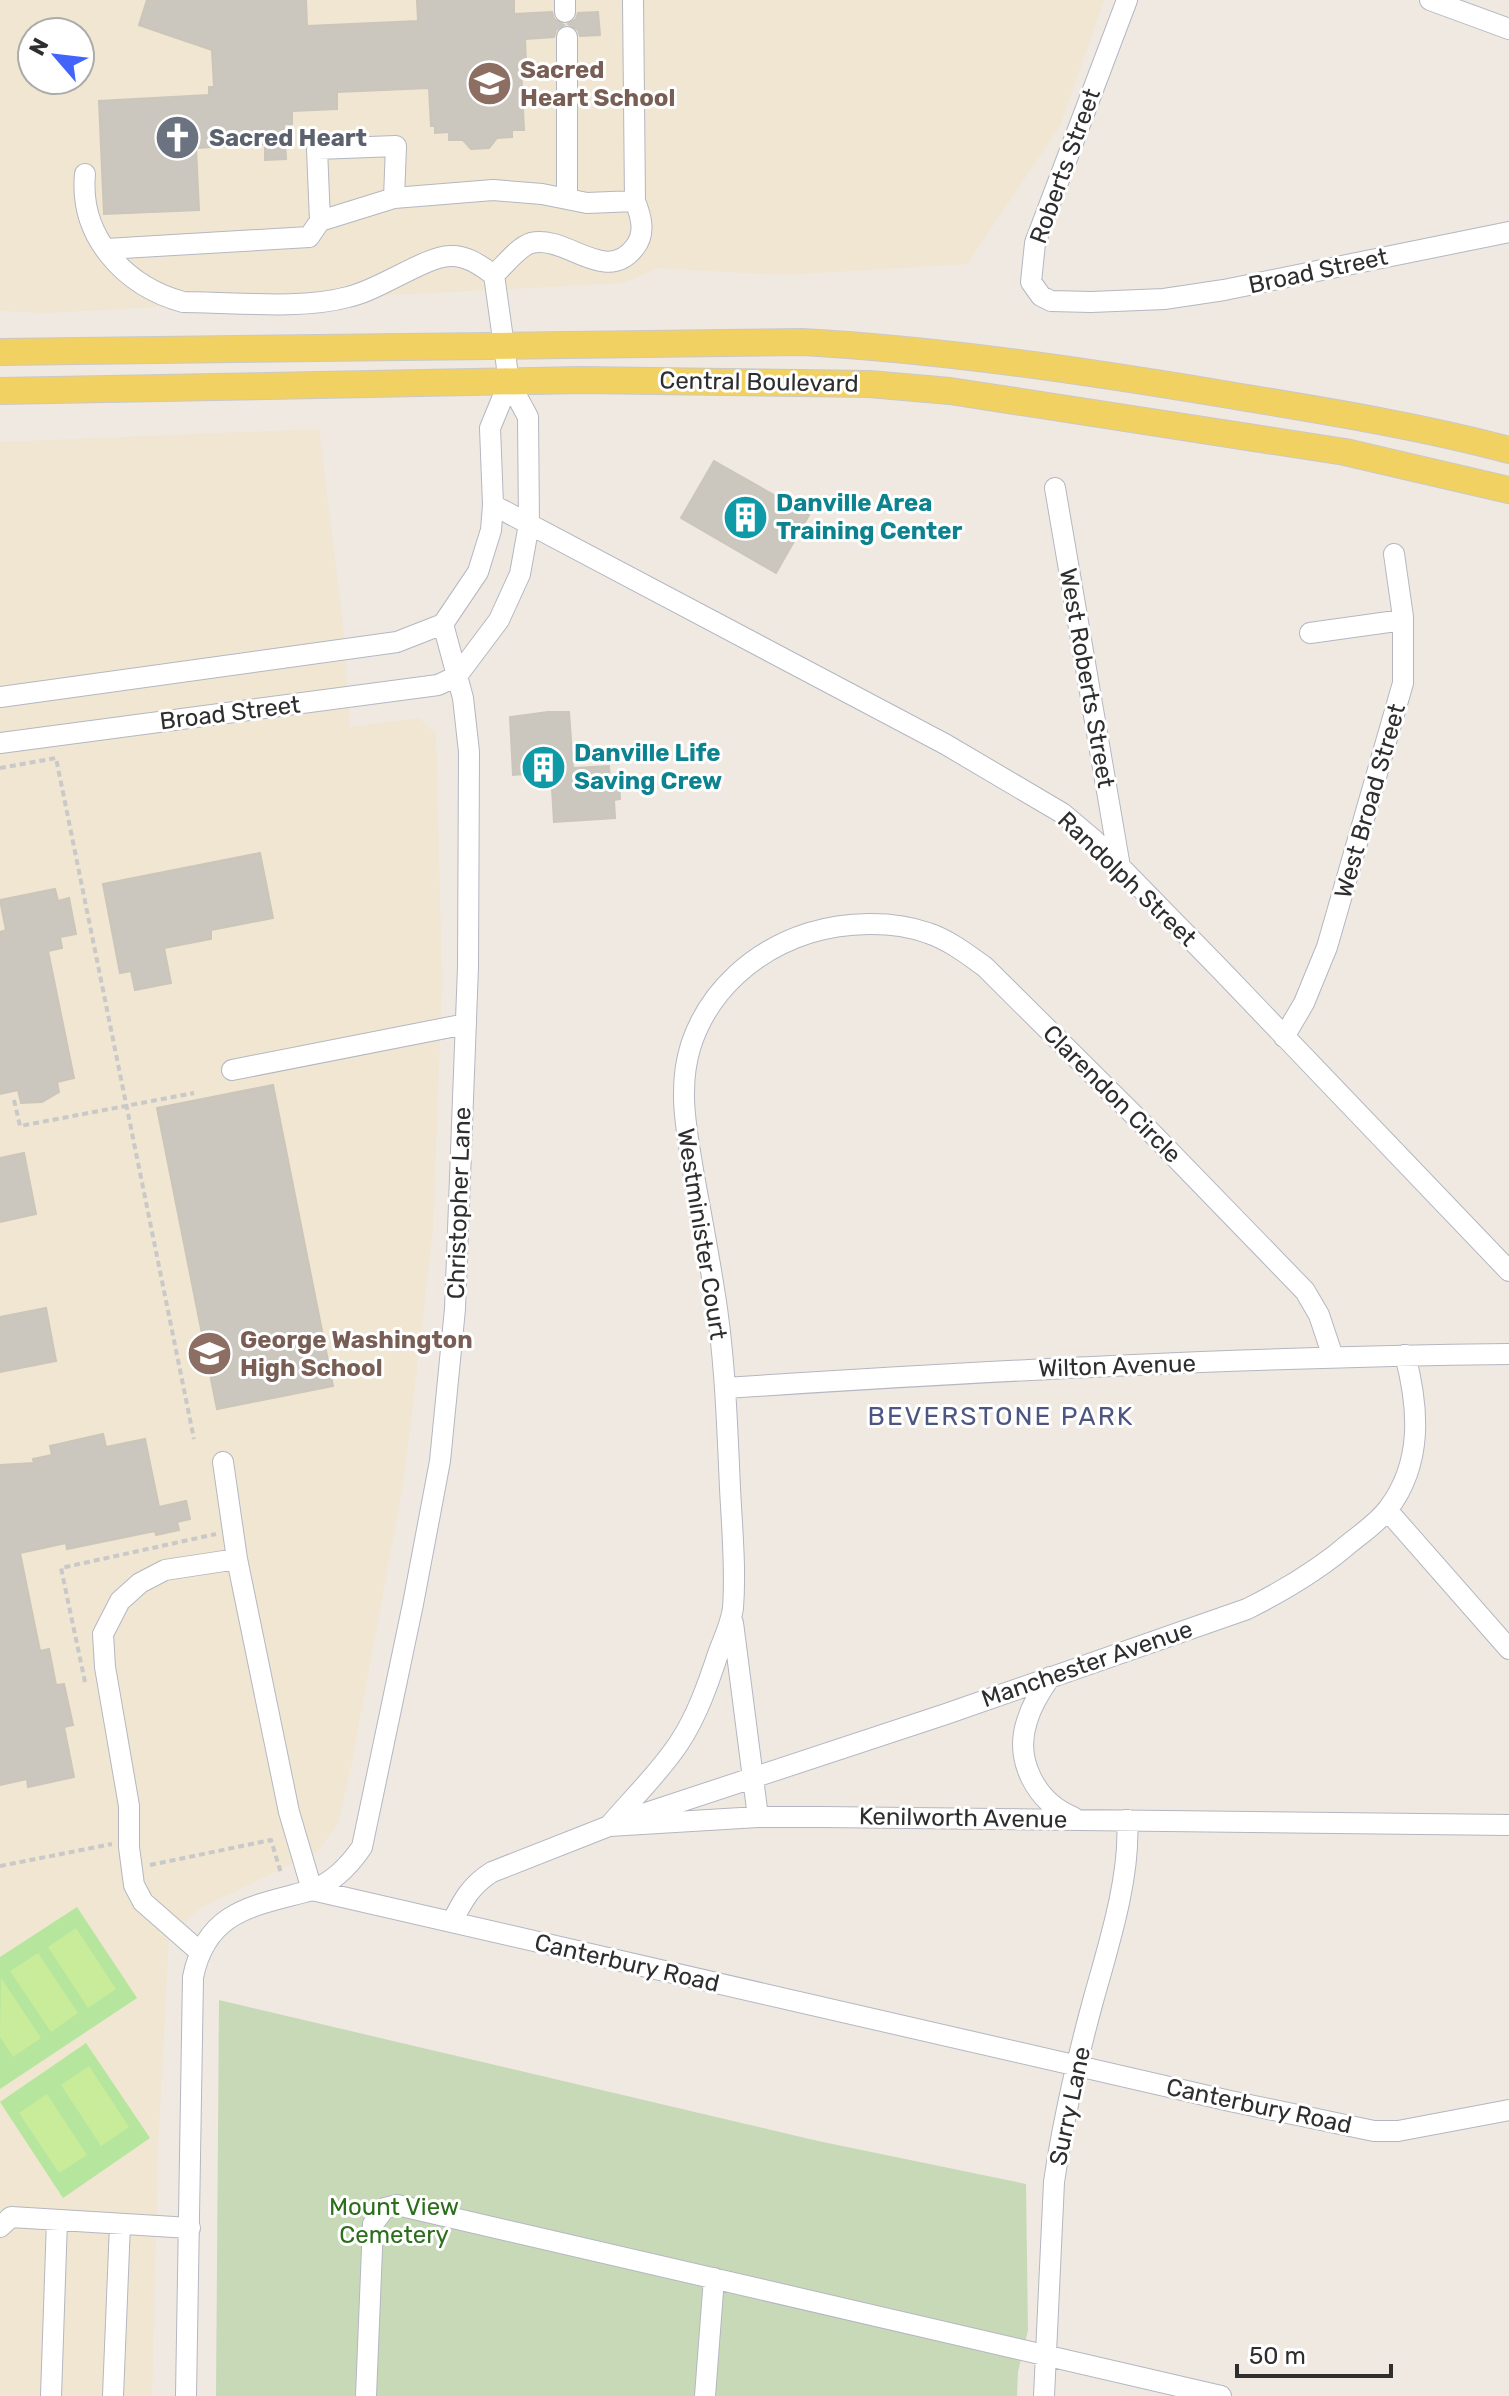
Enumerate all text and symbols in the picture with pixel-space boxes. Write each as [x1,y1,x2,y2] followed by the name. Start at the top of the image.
[16,16,96,96] north arrow
[23,34,54,60] text: N
[520,56,675,112] place label: Sacred Heart School
[465,60,513,108] school or university icon: Sacred Heart School
[1024,85,1106,247] street label: Roberts Street
[154,114,202,162] church icon: Sacred Heart
[209,124,367,152] place label: Sacred Heart
[1246,243,1390,299] street label: Broad Street
[659,366,859,398] street label: Central Boulevard
[776,489,963,545] place label: Danville Area Training Center
[721,493,769,541] building icon: Danville Area Training Center
[1054,566,1120,790] street label: West Roberts Street
[158,690,302,736] street label: Broad Street
[1329,700,1411,902] street label: West Broad Street
[574,739,722,795] place label: Danville Life Saving Crew
[519,743,567,791] building icon: Danville Life Saving Crew
[1052,806,1202,952] street label: Randolph Street
[1037,1019,1187,1169] street label: Clarendon Circle
[442,1106,476,1300] street label: Christopher Lane
[671,1126,733,1342] street label: Westminister Court
[240,1326,473,1382] place label: George Washington High School
[185,1330,233,1378] school or university icon: George Washington High School
[1038,1349,1196,1383] street label: Wilton Avenue
[868,1401,1134,1432] district label: BEVERSTONE PARK
[978,1615,1196,1713] street label: Manchester Avenue
[859,1802,1067,1834] street label: Kenilworth Avenue
[532,1928,722,1998] street label: Canterbury Road
[1044,2044,1096,2168] street label: Surry Lane
[1164,2073,1354,2139] street label: Canterbury Road
[329,2193,459,2249] park label: Mount View Cemetery
[1237,2328,1391,2378] scale bar
[1249,2342,1306,2370] text: 50 m

